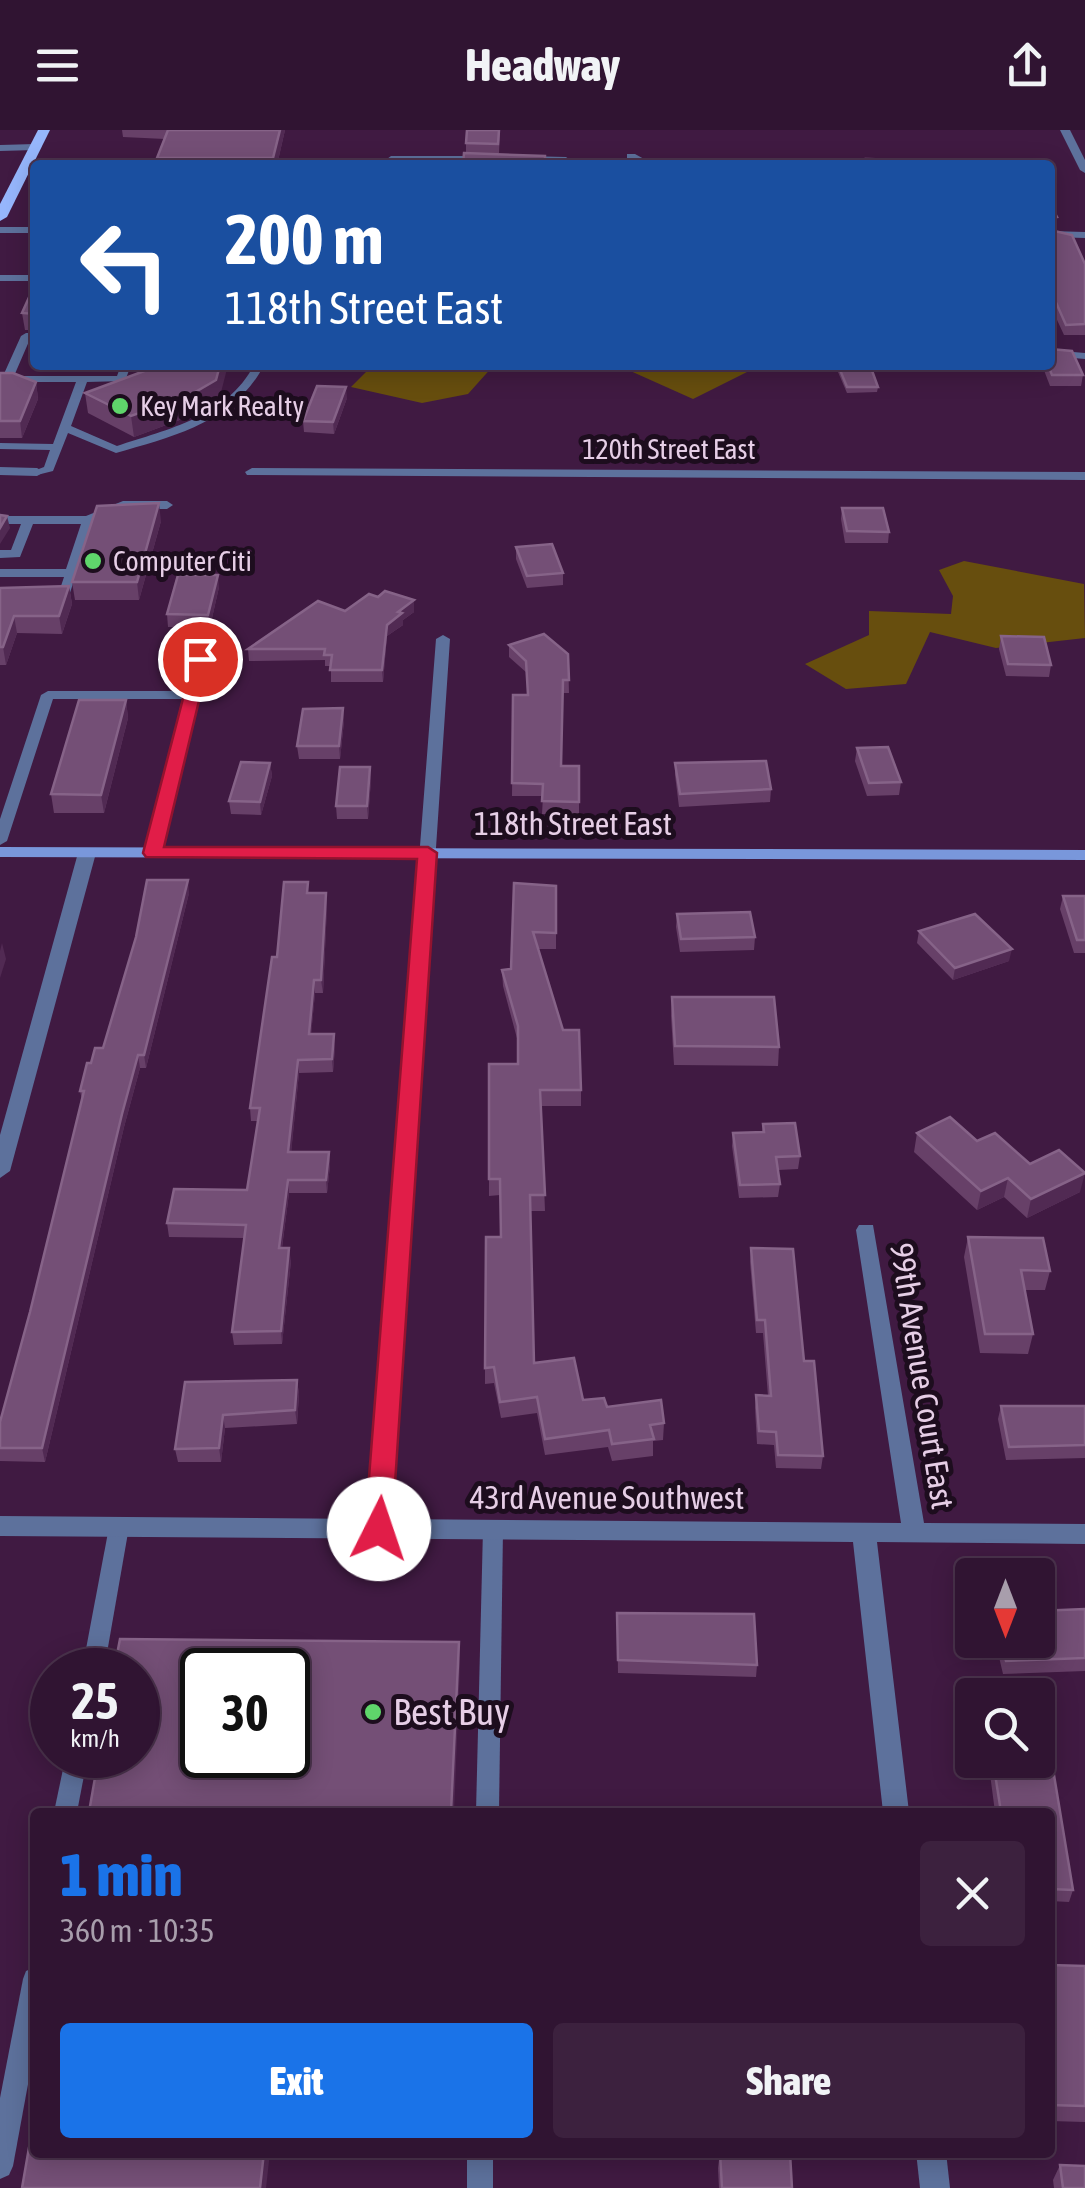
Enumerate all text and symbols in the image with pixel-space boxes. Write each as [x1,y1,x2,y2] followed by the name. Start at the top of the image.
[30,38,85,93] icon: menu
[1000,38,1055,93] icon: share
[465,39,620,91] text: Headway
[225,199,384,279] text: 200 m
[60,200,190,330] icon: left
[225,282,503,334] text: 118th Street East
[140,390,304,422] place label: Key Mark Realty
[109,395,131,417] marker: Key Mark Realty
[582,433,756,465] street label: 120th Street East
[113,545,252,577] place label: Computer Citi
[82,550,104,572] marker: Computer Citi
[158,617,243,702] pin
[173,632,228,687] icon: arrive
[474,805,672,842] street label: 118th Street East
[883,1240,962,1512] street label: 99th Avenue Court East
[327,1477,431,1581] position arrow
[470,1479,744,1516] street label: 43rd Avenue Southwest
[955,1558,1055,1658] north arrow
[955,1558,1055,1778] map controls
[180,1648,310,1778] speed limit sign: 30
[71,1672,118,1730] text: 25
[955,1678,1055,1778] button: search
[393,1690,510,1733] place label: Best Buy
[362,1701,384,1723] marker: Best Buy
[70,1724,120,1752] text: km/h
[60,1840,183,1909] text: 1 min
[920,1841,1025,1946] button: close
[60,1912,215,1949] text: 360 m · 10:35
[60,2023,533,2138] button: Exit
[553,2023,1025,2138] button: Share

